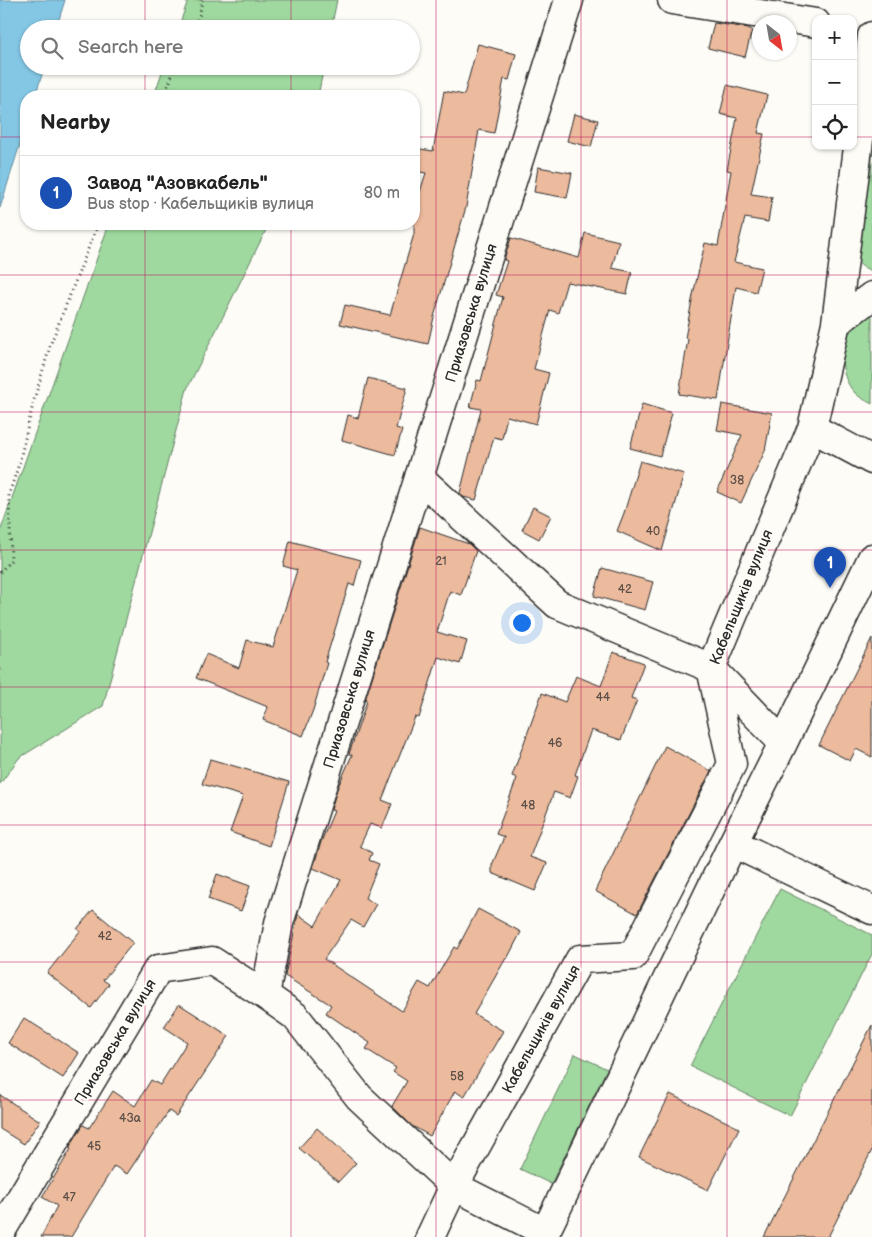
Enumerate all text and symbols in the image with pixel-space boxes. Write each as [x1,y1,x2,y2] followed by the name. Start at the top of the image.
[752,15,797,60] north arrow
[812,15,857,150] map controls
[812,15,857,60] button: +
[20,20,420,75] search box
[38,34,66,62] icon: search
[78,36,183,59] text: Search here
[812,60,857,105] button: −
[812,105,857,150] button: locate
[40,110,110,135] text: Nearby
[87,172,268,195] text: Завод "Азовкабель"
[53,184,59,203] text: 1
[364,184,400,203] text: 80 m
[87,195,314,214] text: Bus stop · Кабельщиків вулиця
[441,241,502,385] street label: Приазовська вулиця
[730,473,744,488] house number: 38
[646,524,660,539] house number: 40
[706,527,777,668] street label: Кабельщиків вулиця
[814,547,846,588] pin: 1
[435,554,447,569] house number: 21
[618,582,632,597] house number: 42
[509,610,535,636] your location
[319,627,380,771] street label: Приазовська вулиця
[596,690,611,705] house number: 44
[548,736,562,751] house number: 46
[521,798,535,813] house number: 48
[98,929,112,944] house number: 42
[498,962,585,1097] street label: Кабельщиків вулиця
[70,976,161,1109] street label: Приазовська вулиця
[450,1069,464,1084] house number: 58
[119,1111,141,1126] house number: 43а
[87,1139,101,1154] house number: 45
[62,1190,76,1205] house number: 47

